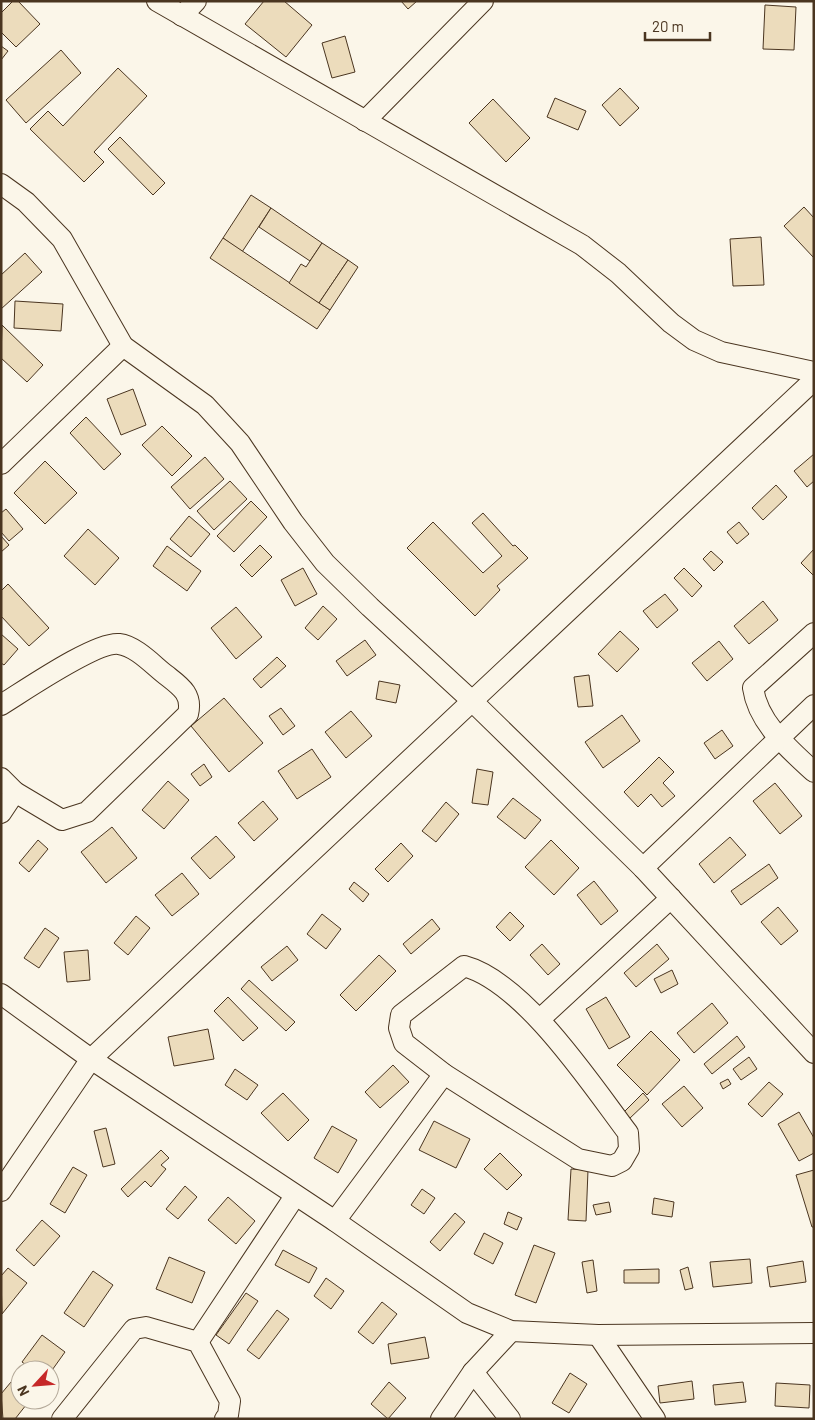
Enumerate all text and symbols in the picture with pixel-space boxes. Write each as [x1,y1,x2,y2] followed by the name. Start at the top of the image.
[645,10,710,42] scale bar
[652,17,684,35] text: 20 m
[10,1360,60,1410] north arrow
[13,1383,33,1399] text: N

